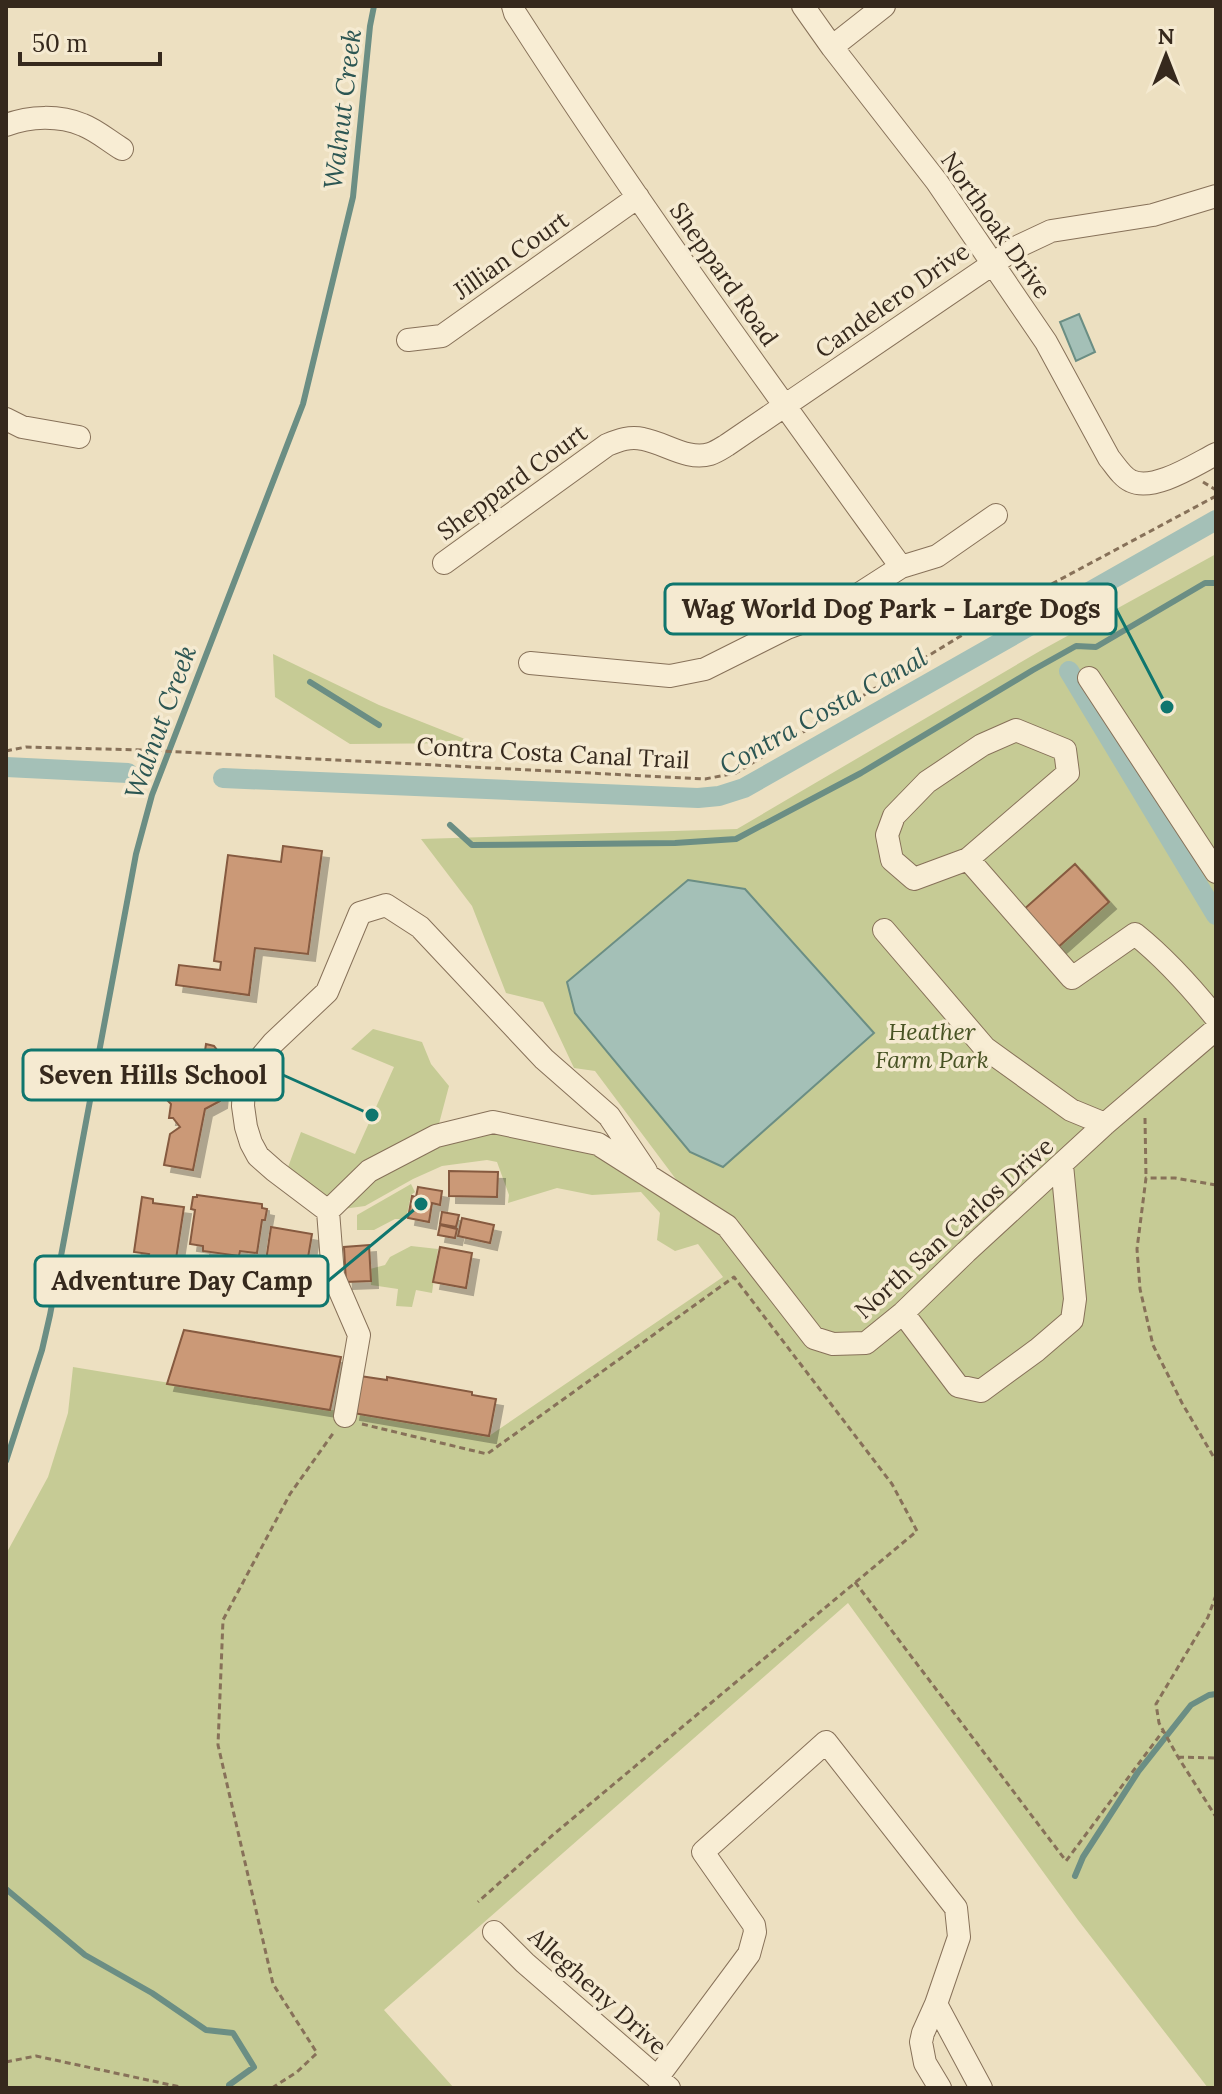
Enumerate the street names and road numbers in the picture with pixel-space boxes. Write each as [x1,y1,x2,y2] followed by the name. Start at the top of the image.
[934,146,1058,304] street label: Northoak Drive
[663,196,785,352] street label: Sheppard Road
[447,204,575,307] street label: Jillian Court
[809,235,975,365] street label: Candelero Drive
[431,417,594,547] street label: Sheppard Court
[416,730,690,776] street label: Contra Costa Canal Trail
[848,1131,1060,1325] street label: North San Carlos Drive
[522,1920,674,2061] street label: Allegheny Drive

